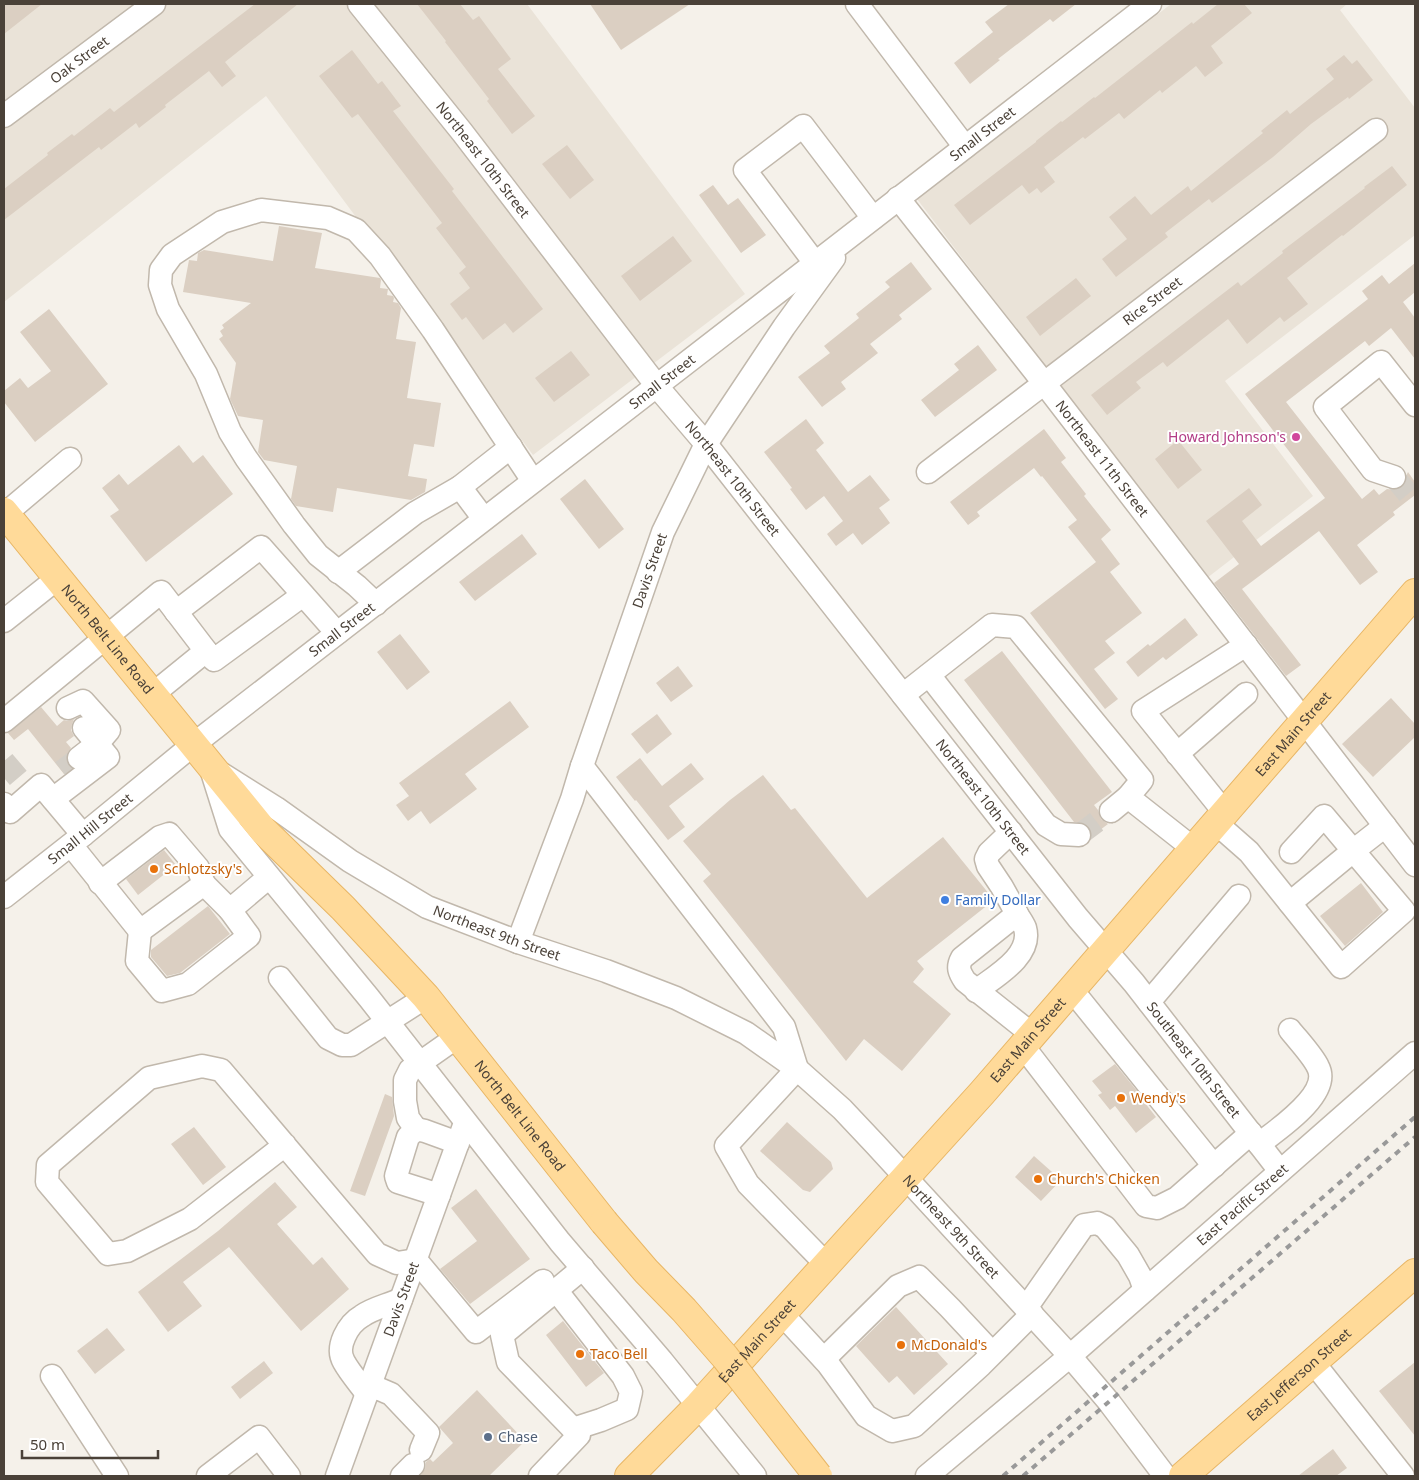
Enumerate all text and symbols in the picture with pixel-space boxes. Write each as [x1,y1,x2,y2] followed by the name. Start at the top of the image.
[46,31,112,88] street label: Oak Street
[432,97,534,221] street label: Northeast 10th Street
[945,102,1019,165] street label: Small Street
[1118,272,1185,329] street label: Rice Street
[625,350,699,413] street label: Small Street
[1052,396,1153,520] street label: Northeast 11th Street
[681,416,785,540] street label: Northeast 10th Street
[1168,427,1286,446] place label: Howard Johnson's
[1290,431,1302,443] marker: Howard Johnson's
[627,530,671,611] street label: Davis Street
[57,580,158,698] street label: North Belt Line Road
[305,598,379,661] street label: Small Street
[1251,687,1335,780] street label: East Main Street
[932,735,1035,858] street label: Northeast 10th Street
[44,788,136,868] street label: Small Hill Street
[164,859,242,878] place label: Schlotzsky's
[148,863,160,875] marker: Schlotzsky's
[955,890,1041,909] place label: Family Dollar
[939,894,951,906] marker: Family Dollar
[431,900,563,964] street label: Northeast 9th Street
[985,993,1070,1086] street label: East Main Street
[1143,997,1245,1121] street label: Southeast 10th Street
[471,1056,570,1175] street label: North Belt Line Road
[1131,1088,1186,1107] place label: Wendy's
[1115,1092,1127,1104] marker: Wendy's
[1192,1159,1292,1250] street label: East Pacific Street
[1048,1169,1160,1188] place label: Church's Chicken
[899,1170,1004,1282] street label: Northeast 9th Street
[1032,1173,1044,1185] marker: Church's Chicken
[378,1259,423,1339] street label: Davis Street
[714,1295,799,1387] street label: East Main Street
[1242,1323,1355,1425] street label: East Jefferson Street
[911,1335,988,1354] place label: McDonald's
[895,1339,907,1351] marker: McDonald's
[590,1344,648,1363] place label: Taco Bell
[574,1348,586,1360] marker: Taco Bell
[498,1427,538,1446] place label: Chase
[22,1428,159,1460] scale bar
[482,1431,494,1443] marker: Chase
[30,1434,65,1454] text: 50 m

